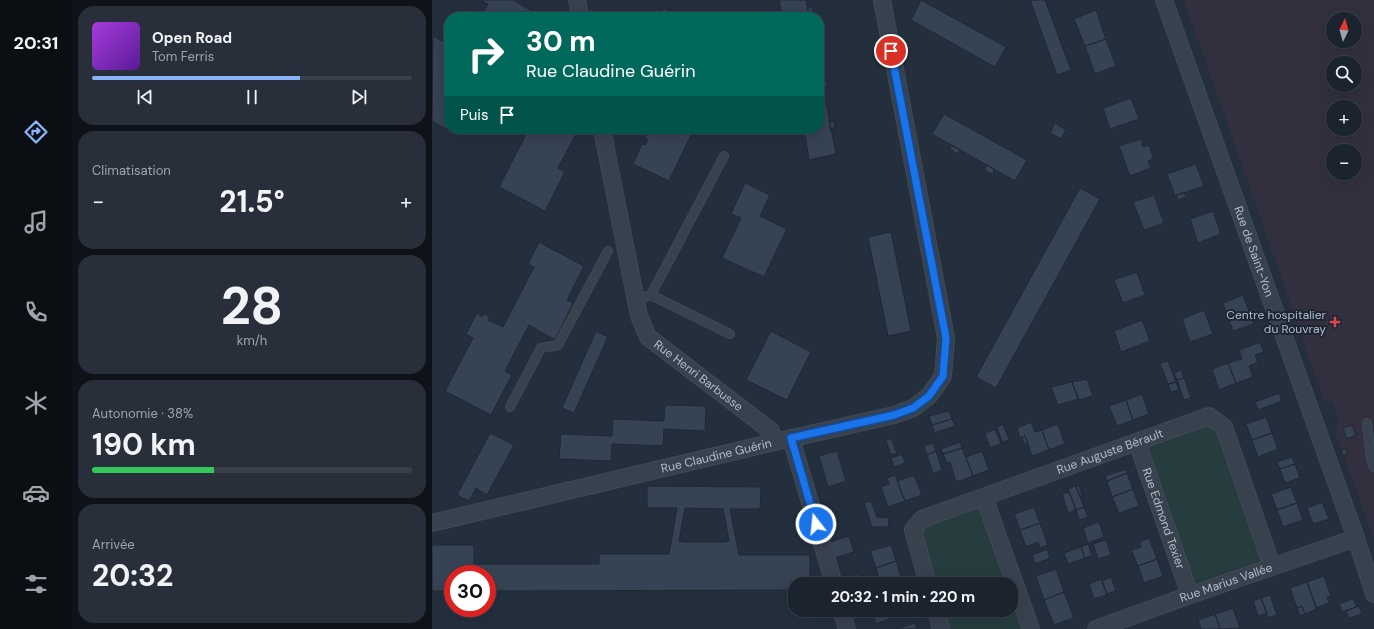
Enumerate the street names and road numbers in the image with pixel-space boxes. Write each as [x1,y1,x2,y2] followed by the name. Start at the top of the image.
[1230,204,1277,299] street label: Rue de Saint-Yon
[651,336,746,415] street label: Rue Henri Barbusse
[1055,425,1166,478] street label: Rue Auguste Bérault
[659,435,773,477] street label: Rue Claudine Guérin
[1139,466,1189,572] street label: Rue Edmond Texier
[1177,559,1275,606] street label: Rue Marius Vallée

